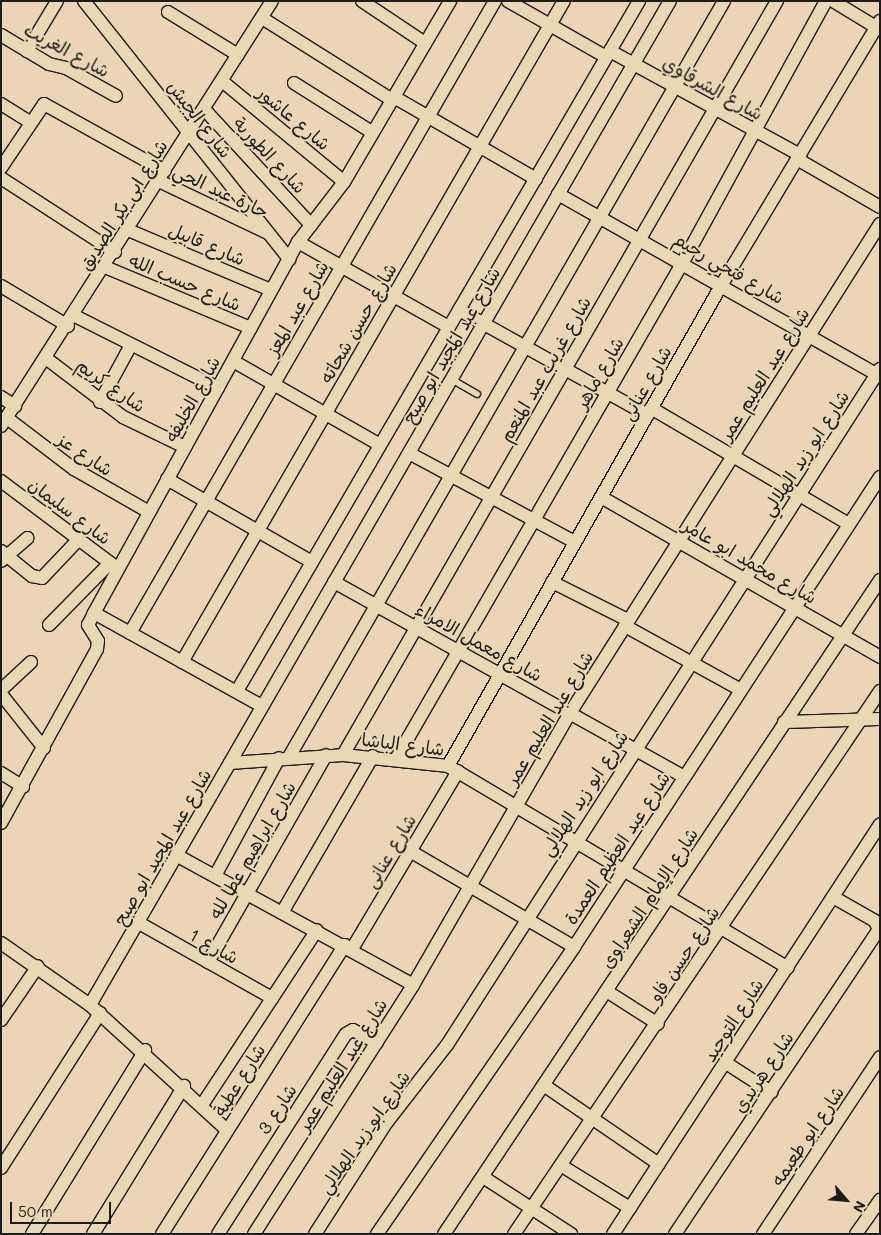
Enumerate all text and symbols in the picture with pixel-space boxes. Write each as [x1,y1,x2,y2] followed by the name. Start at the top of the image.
[21,18,113,82] street label: شارع الغريب
[659,52,767,124] street label: شارع الشرقاوي
[163,76,237,162] street label: شارع الجيش
[253,81,335,155] street label: شارع عاشور
[229,112,311,198] street label: شارع الطورية
[74,136,172,274] street label: شارع ابى بكر الصديق
[170,160,272,222] street label: حارة عبد الحي
[166,218,248,270] street label: شارع قابيل
[670,228,788,308] street label: شارع فتحي رحيم
[126,249,244,315] street label: شارع حسب الله
[261,257,333,359] street label: شارع عبد المعز
[315,259,401,387] street label: شارع حسن شحاته
[397,263,505,427] street label: شارع عبد المجيد ابو صبح
[495,293,595,445] street label: شارع غريب عبد المنعم
[714,304,814,444] street label: شارع عبد العليم عمر
[570,333,628,413] street label: شارع ماهر
[616,342,676,424] street label: شارع عنانى
[160,352,224,446] street label: شارع الخليفه
[72,353,150,417] street label: شارع كريم
[756,386,854,520] street label: شارع ابو زيد الهلالي
[53,428,117,480] street label: شارع عز
[25,473,115,549] street label: شارع سليمان
[679,514,821,608] street label: شارع محمد ابو عامر
[412,598,546,686] street label: شارع معمل الامراء
[500,647,598,789] street label: شارع عبد العليم عمر
[535,726,633,860] street label: شارع ابو زيد الهلالي
[360,728,446,760] street label: شارع الباشا
[108,765,216,929] street label: شارع عبد المجيد ابو صبح
[560,768,674,928] street label: شارع عبد العظيم العمدة
[204,777,300,923] street label: شارع ابراهيم عطا لله
[360,810,420,892] street label: شارع عنانى
[596,824,702,972] street label: شارع الإمام الشعراوى
[644,902,724,1006] street label: شارع حسن فاو
[186,924,242,968] street label: شارع 1
[698,975,768,1065] street label: شارع التوحيد
[292,995,392,1135] street label: شارع عبد العليم عمر
[728,1027,798,1117] street label: شارع هريدي
[208,1040,270,1120] street label: شارع عطية
[314,1066,414,1198] street label: شارع ابو زيد الهلالي
[253,1080,301,1138] street label: شارع 3
[766,1082,848,1190] street label: شارع ابو طعيمه
[821,1175,871,1225] north arrow
[12,1192,114,1224] scale bar
[849,1198,871,1216] text: N
[18,1201,53,1221] text: 50 m

